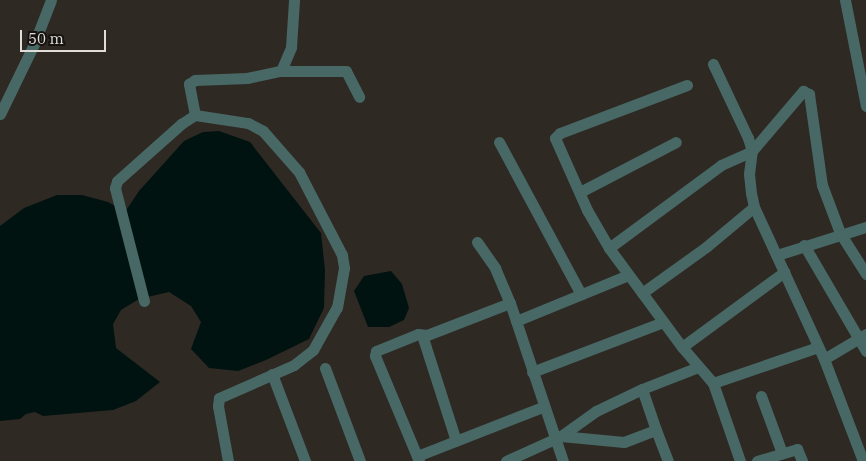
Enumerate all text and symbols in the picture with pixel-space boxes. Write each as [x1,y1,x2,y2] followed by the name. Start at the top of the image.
[22,20,109,52] scale bar
[28,29,64,48] text: 50 m

